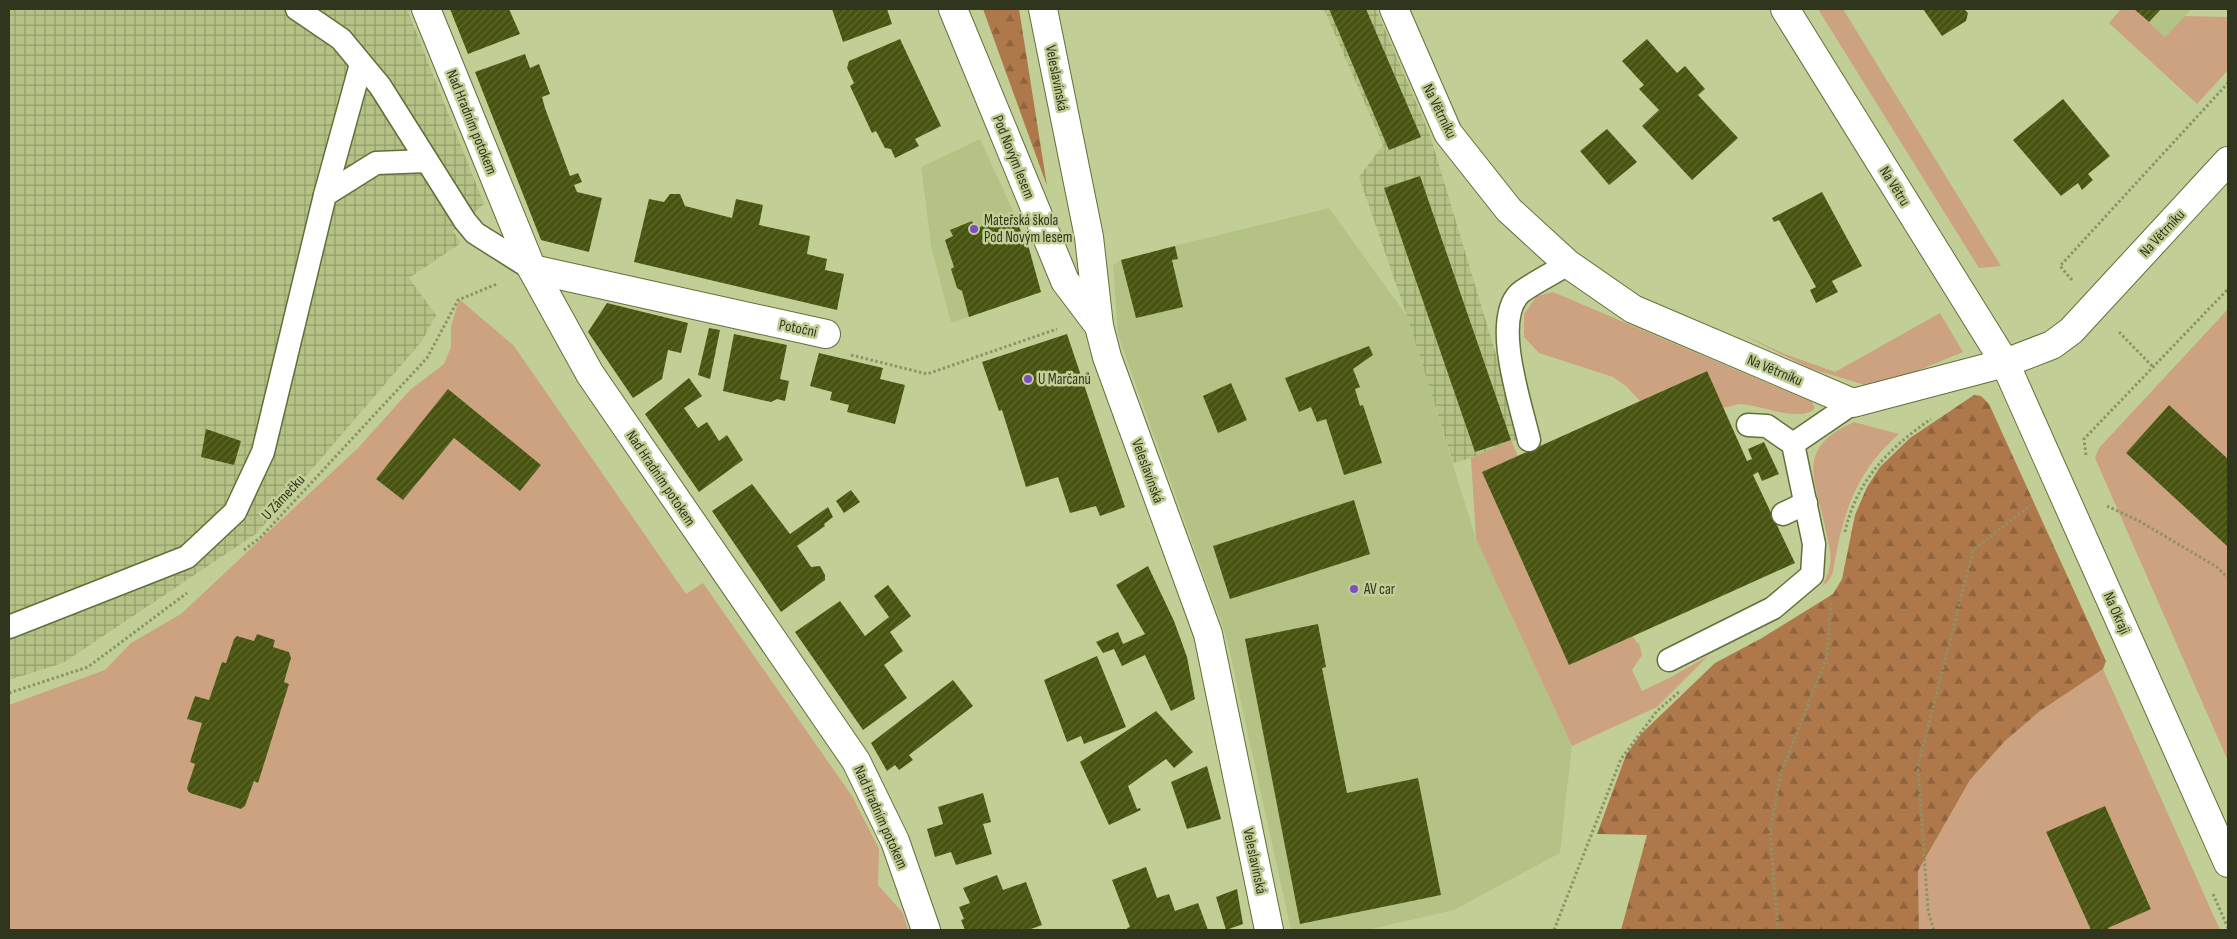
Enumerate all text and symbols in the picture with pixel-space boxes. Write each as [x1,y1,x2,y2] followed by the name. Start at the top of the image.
[1041,43,1072,113] street label: Veleslavínská
[442,67,501,177] street label: Nad Hradním potokem
[1418,81,1461,142] street label: Na Větrníku
[988,113,1039,202] street label: Pod Novým lesem
[1875,163,1914,210] street label: Na Větru
[2136,206,2189,261] street label: Na Větrníku
[984,211,1072,247] place label: Mateřská škola Pod Novým lesem
[968,223,980,235] marker: Mateřská škola Pod Novým lesem
[777,315,819,342] street label: Potoční
[1744,350,1805,391] street label: Na Větrníku
[1038,370,1091,389] place label: U Marčanů
[1022,373,1034,385] marker: U Marčanů
[622,427,700,530] street label: Nad Hradním potokem
[1127,436,1168,506] street label: Veleslavínská
[258,471,309,524] street label: U Zámečku
[1363,580,1396,599] place label: AV car
[1348,583,1360,595] marker: AV car
[2099,589,2134,637] street label: Na Okraji
[849,763,912,872] street label: Nad Hradním potokem
[1238,826,1271,896] street label: Veleslavínská

